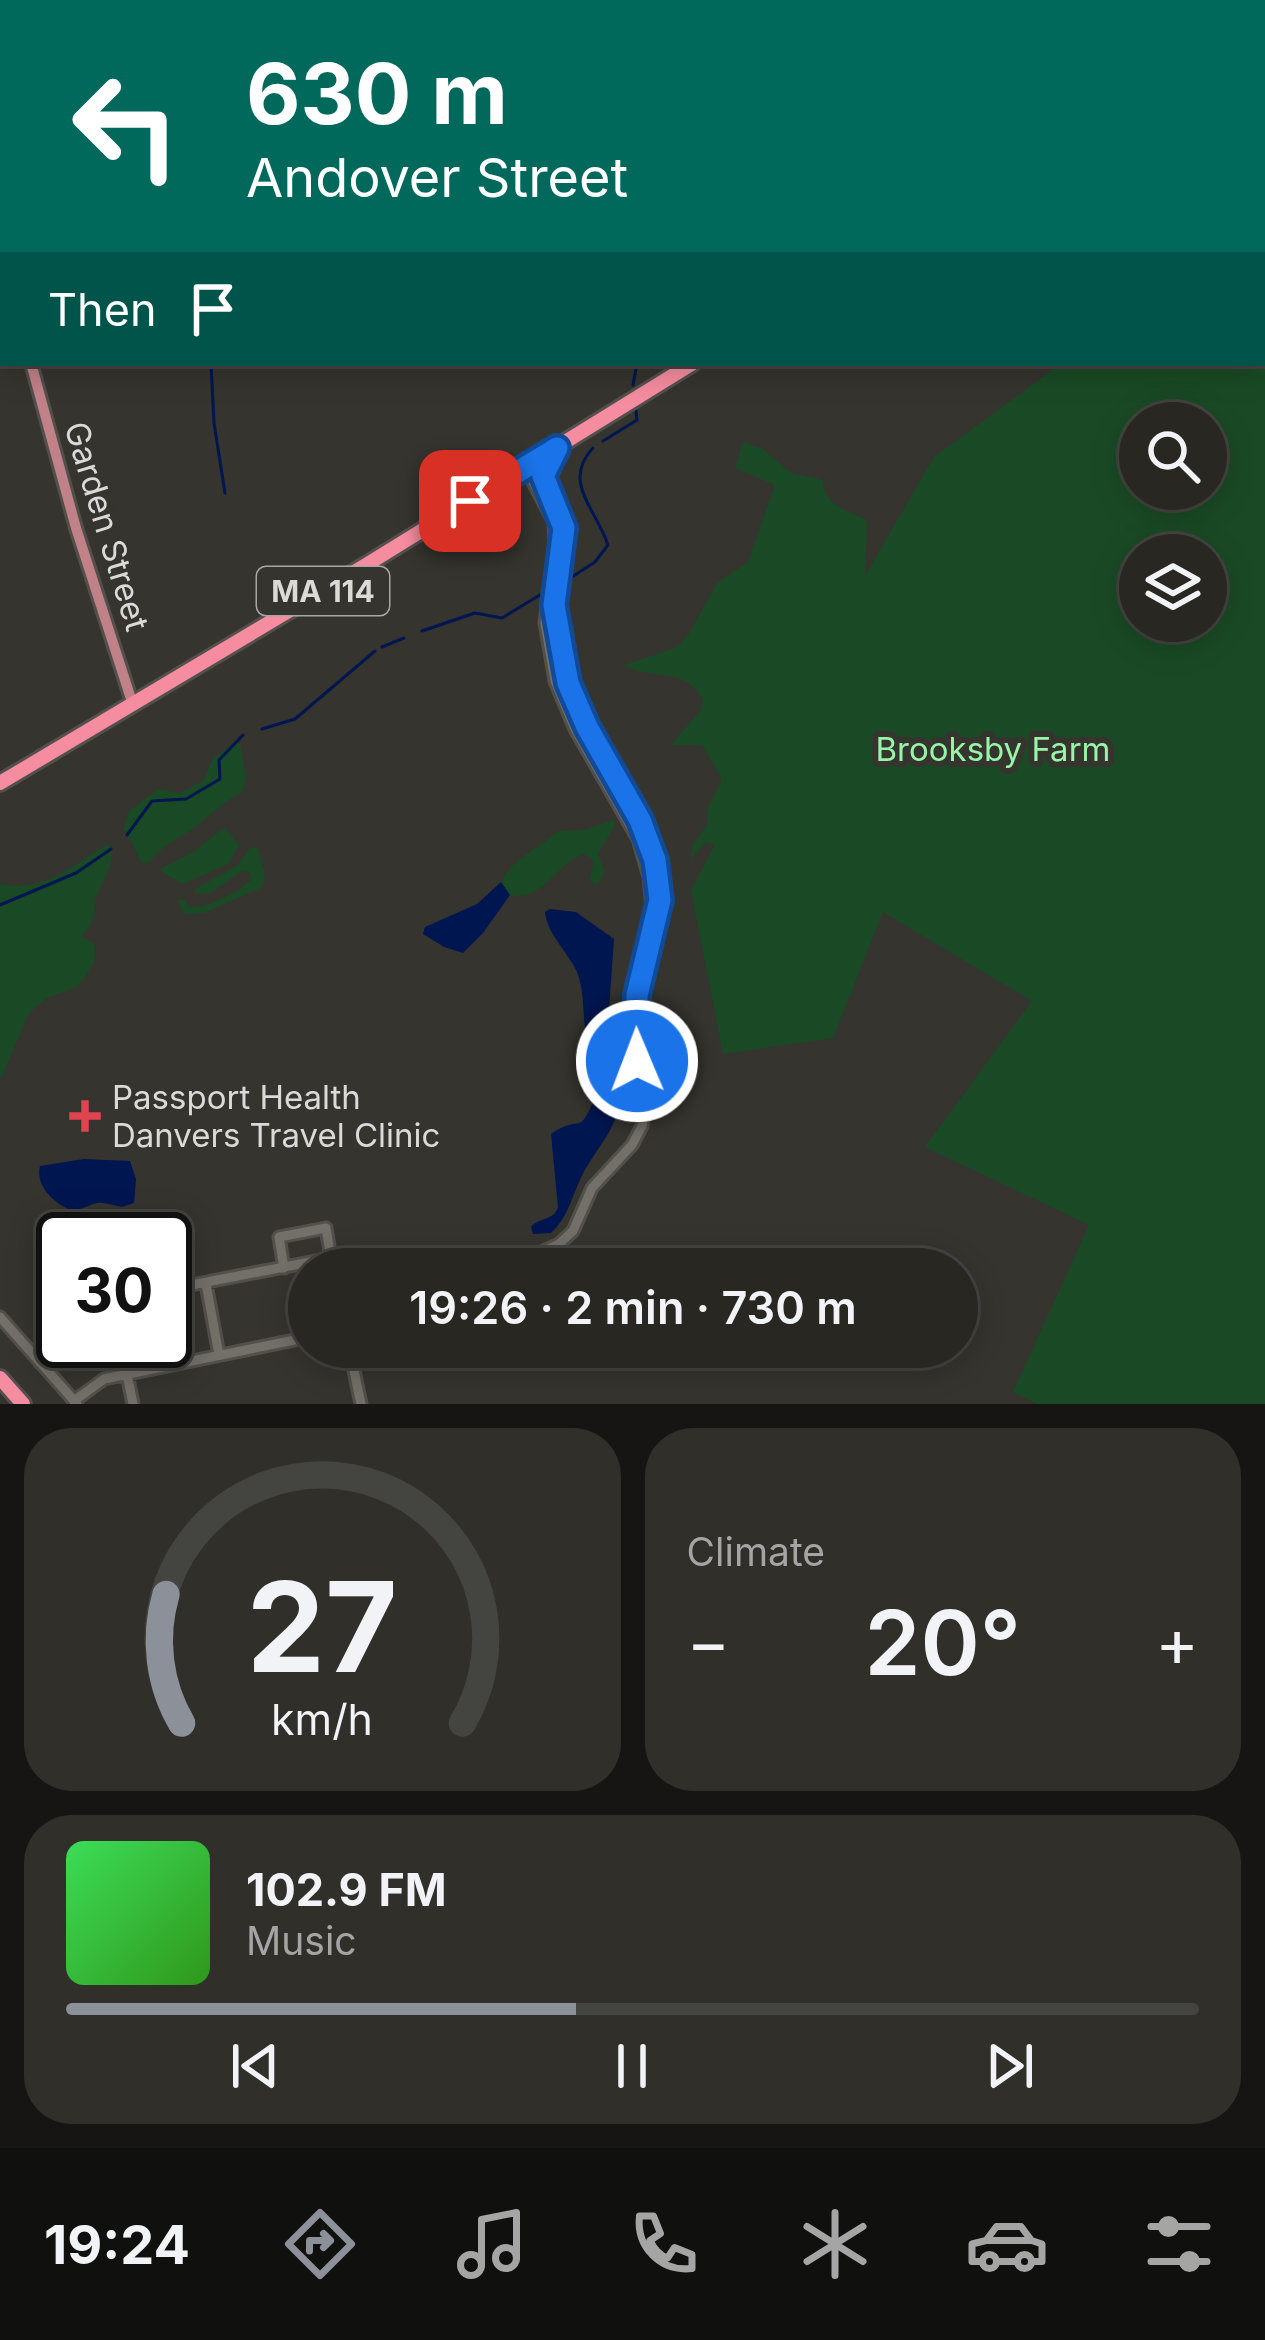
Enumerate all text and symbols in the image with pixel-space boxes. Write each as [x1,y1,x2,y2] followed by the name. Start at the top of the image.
[246,43,508,144] text: 630 m
[48,48,204,204] icon: left
[246,145,628,210] text: Andover Street
[180,276,246,342] icon: arrive
[48,282,156,337] text: Then
[1119,402,1227,642] map controls
[1119,402,1227,510] button: search
[56,417,158,635] street label: Garden Street
[419,450,521,552] pin
[437,468,503,534] icon: arrive
[1119,534,1227,642] button: layers
[257,567,389,615] road number: MA 114
[875,729,1111,769] park label: Brooksby Farm
[574,998,700,1124] position arrow
[112,1077,440,1155] place label: Passport Health Danvers Travel Clinic
[69,1100,101,1132] marker: Passport Health Danvers Travel Clinic
[36,1212,192,1368] speed limit sign: 30
[409,1280,857,1335] text: 19:26 · 2 min · 730 m
[687,1528,825,1575] text: Climate
[247,1551,398,1702] text: 27
[864,1588,1021,1697] text: 20°
[687,1602,730,1682] text: −
[1155,1602,1199,1682] text: +
[271,1692,373,1744] text: km/h
[246,1862,447,1917] text: 102.9 FM
[246,1917,357,1964] text: Music
[222,2033,288,2099] icon: previous
[599,2033,665,2099] icon: pause
[977,2033,1043,2099] icon: next
[278,2202,362,2286] icon: directions
[450,2202,534,2286] icon: music
[622,2202,706,2286] icon: phone
[793,2202,877,2286] icon: climate
[965,2202,1049,2286] icon: car
[1137,2202,1221,2286] icon: filters
[44,2212,190,2277] text: 19:24

